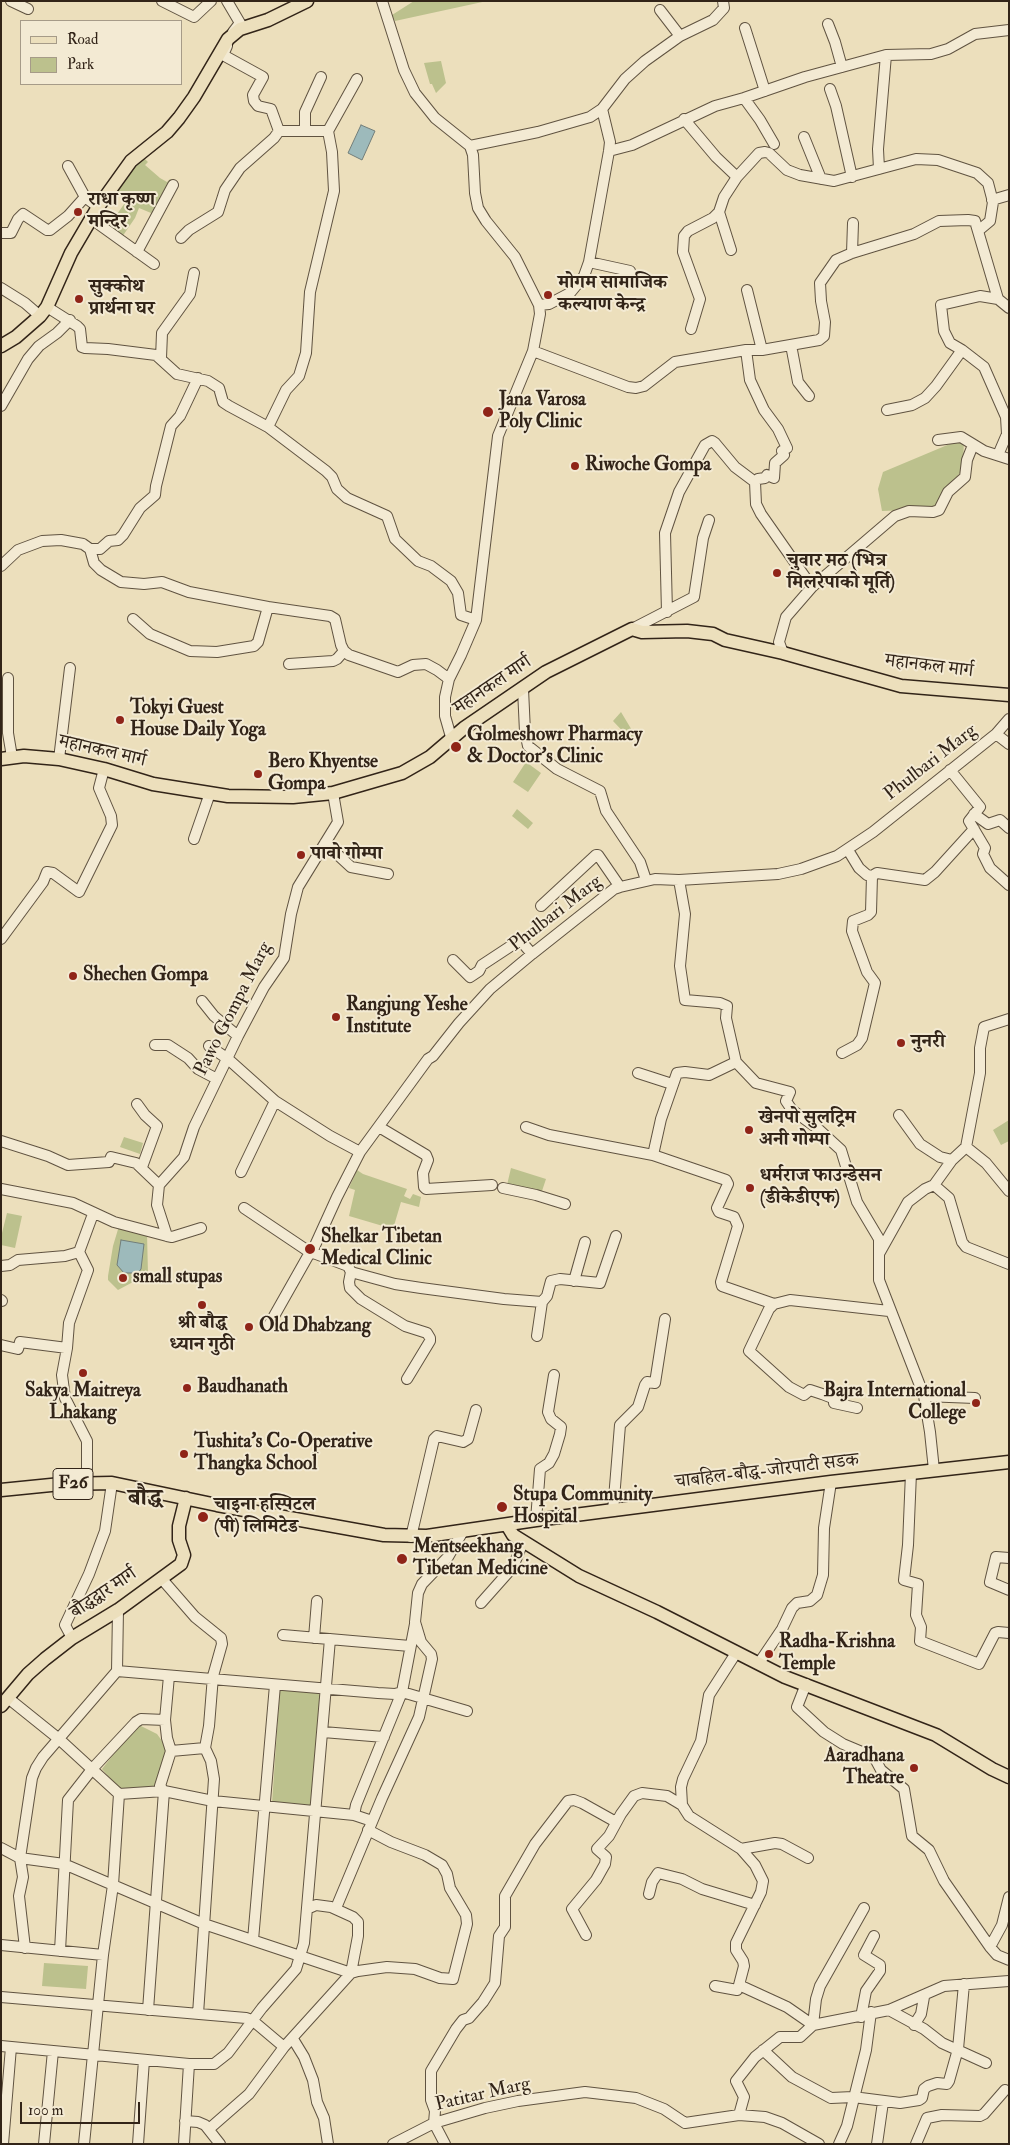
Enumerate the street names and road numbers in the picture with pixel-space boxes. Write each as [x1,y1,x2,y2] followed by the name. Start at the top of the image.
[883,650,975,684] street label: महानकल मार्ग
[450,652,536,720] street label: महानकल मार्ग
[880,720,982,806] street label: Phulbari Marg
[56,731,148,773] street label: महानकल मार्ग
[505,871,607,957] street label: Phulbari Marg
[191,938,277,1080] street label: Pawo Gompa Marg
[674,1449,860,1495] street label: चाबहिल-बौद्ध-जोरपाटी सडक
[53,1468,93,1500] road number: F26
[66,1563,142,1625] street label: बौद्धद्वार मार्ग
[433,2073,533,2117] street label: Patitar Marg

